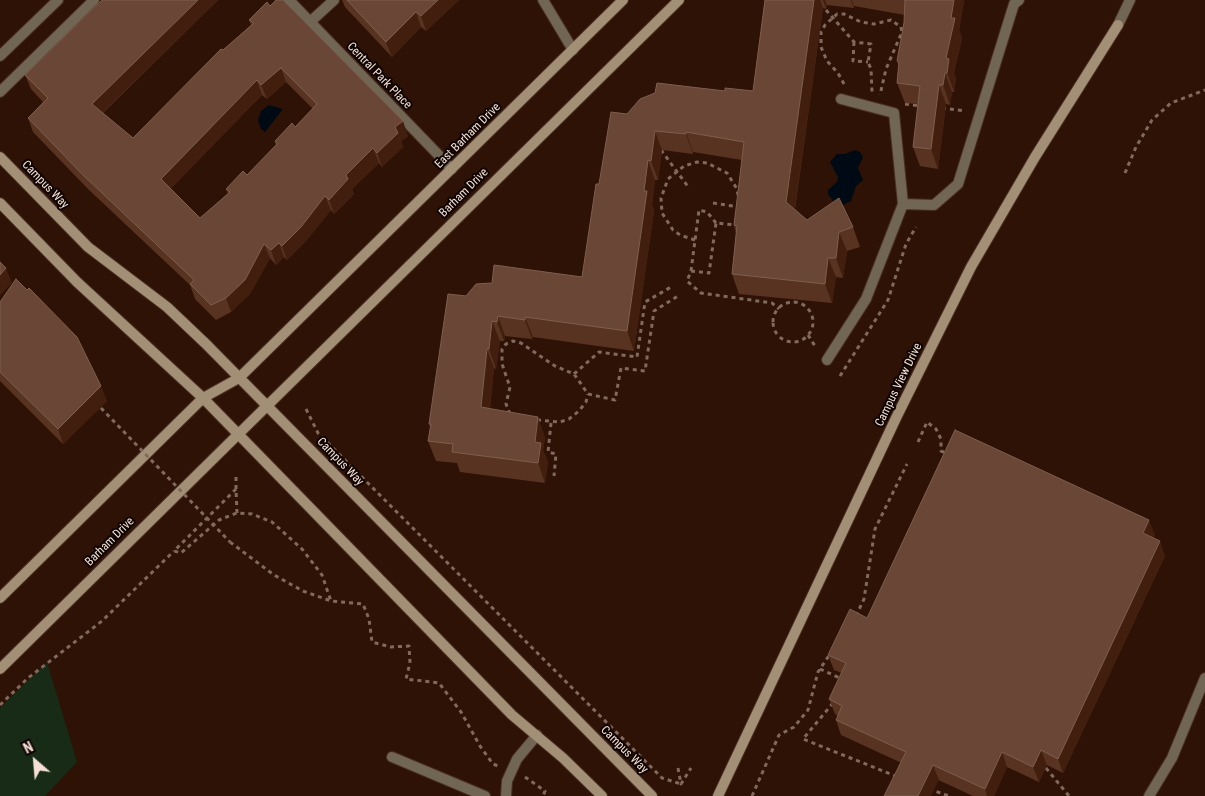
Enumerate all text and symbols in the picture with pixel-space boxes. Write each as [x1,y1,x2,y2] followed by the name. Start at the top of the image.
[344,40,414,112] street label: Central Park Place
[432,100,504,172] street label: East Barham Drive
[19,158,71,212] street label: Campus Way
[437,166,491,220] street label: Barham Drive
[873,341,925,429] street label: Campus View Drive
[314,435,366,489] street label: Campus Way
[83,515,137,569] street label: Barham Drive
[597,723,651,777] street label: Campus Way
[10,736,60,786] north arrow
[21,739,36,757] text: N

